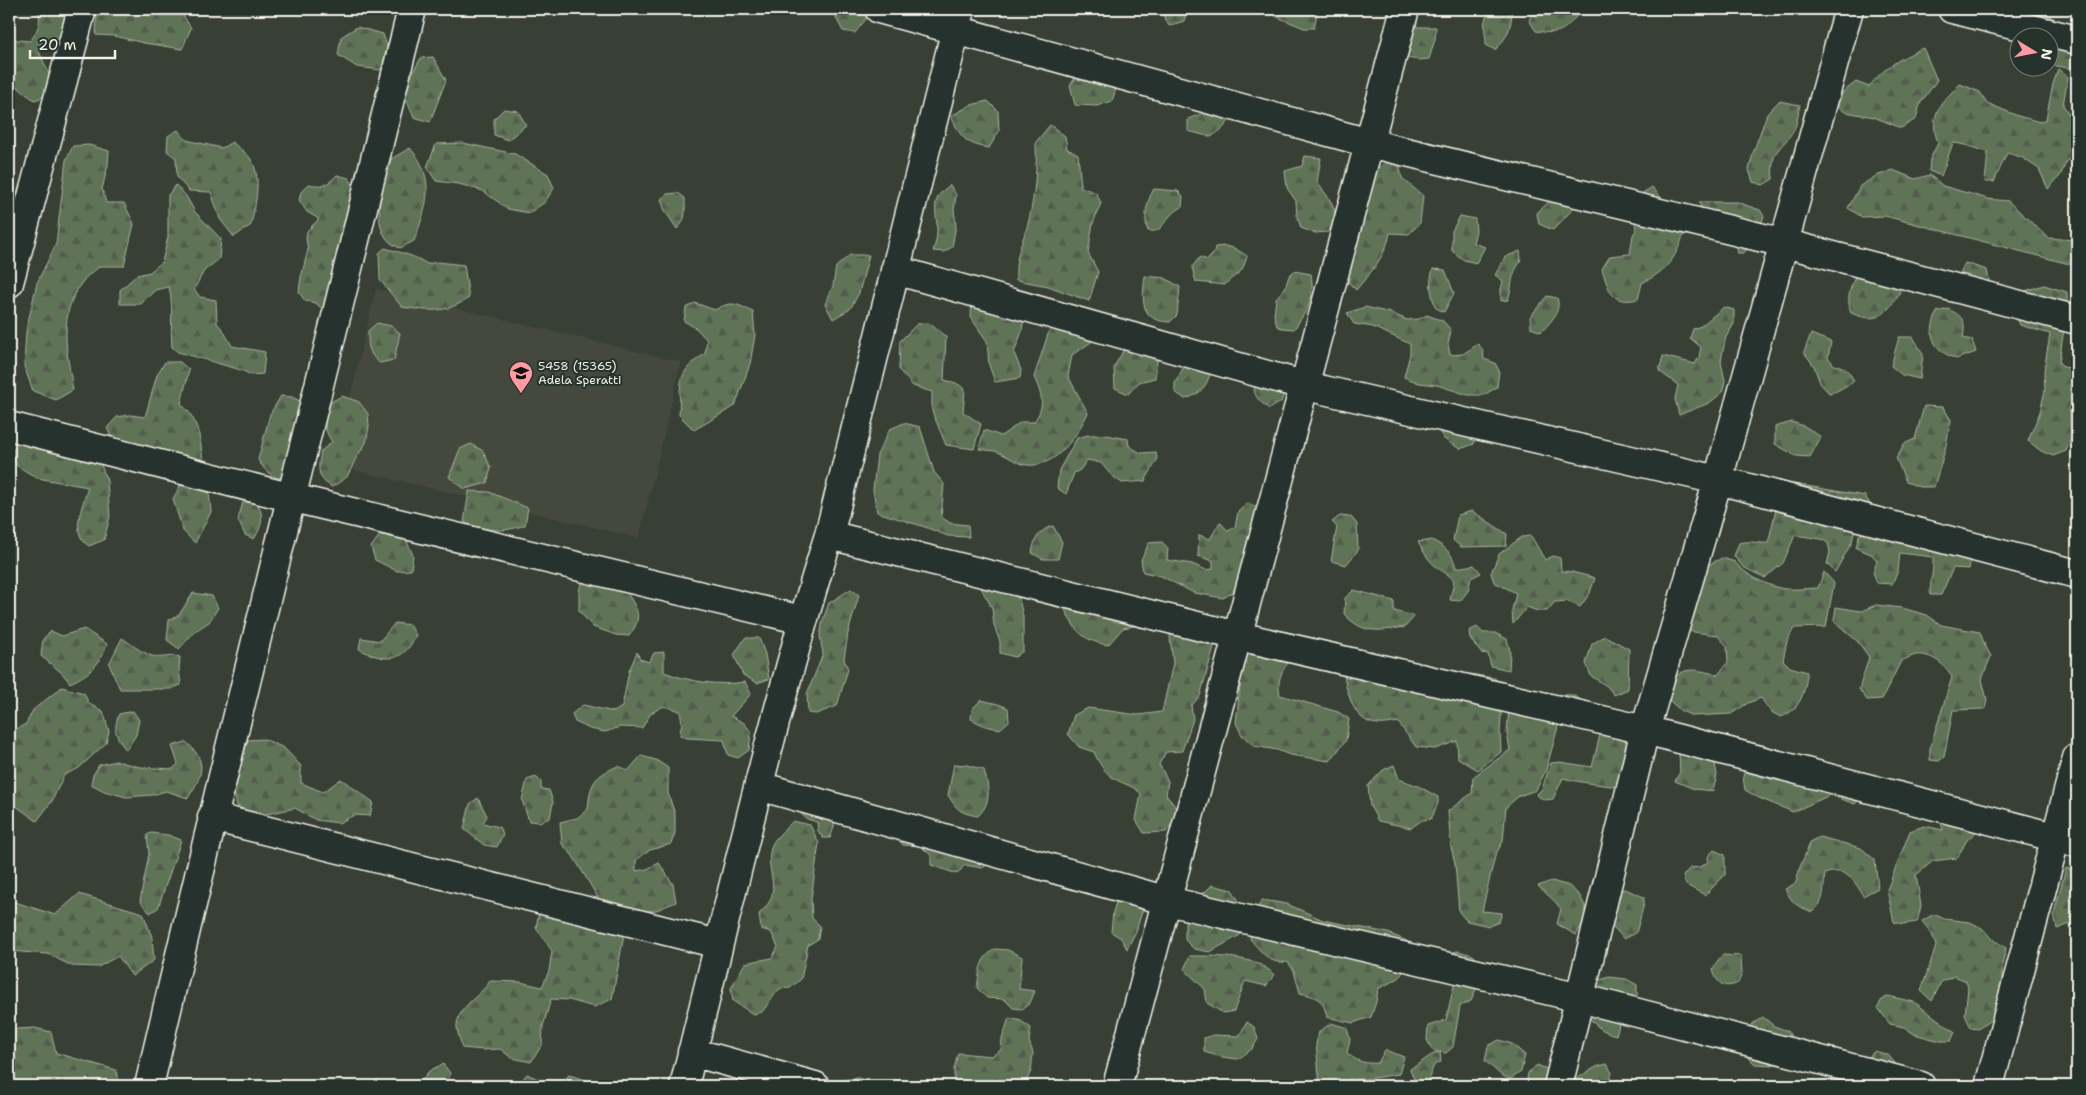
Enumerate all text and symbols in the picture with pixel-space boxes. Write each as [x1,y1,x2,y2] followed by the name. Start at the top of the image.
[30,28,115,60] scale bar
[2008,28,2058,78] north arrow
[38,35,77,55] text: 20 m
[2037,47,2057,61] text: N
[538,358,621,388] place label: 5458 (15365) Adela Speratti
[508,360,534,394] school or university icon: 5458 (15365) Adela Speratti

